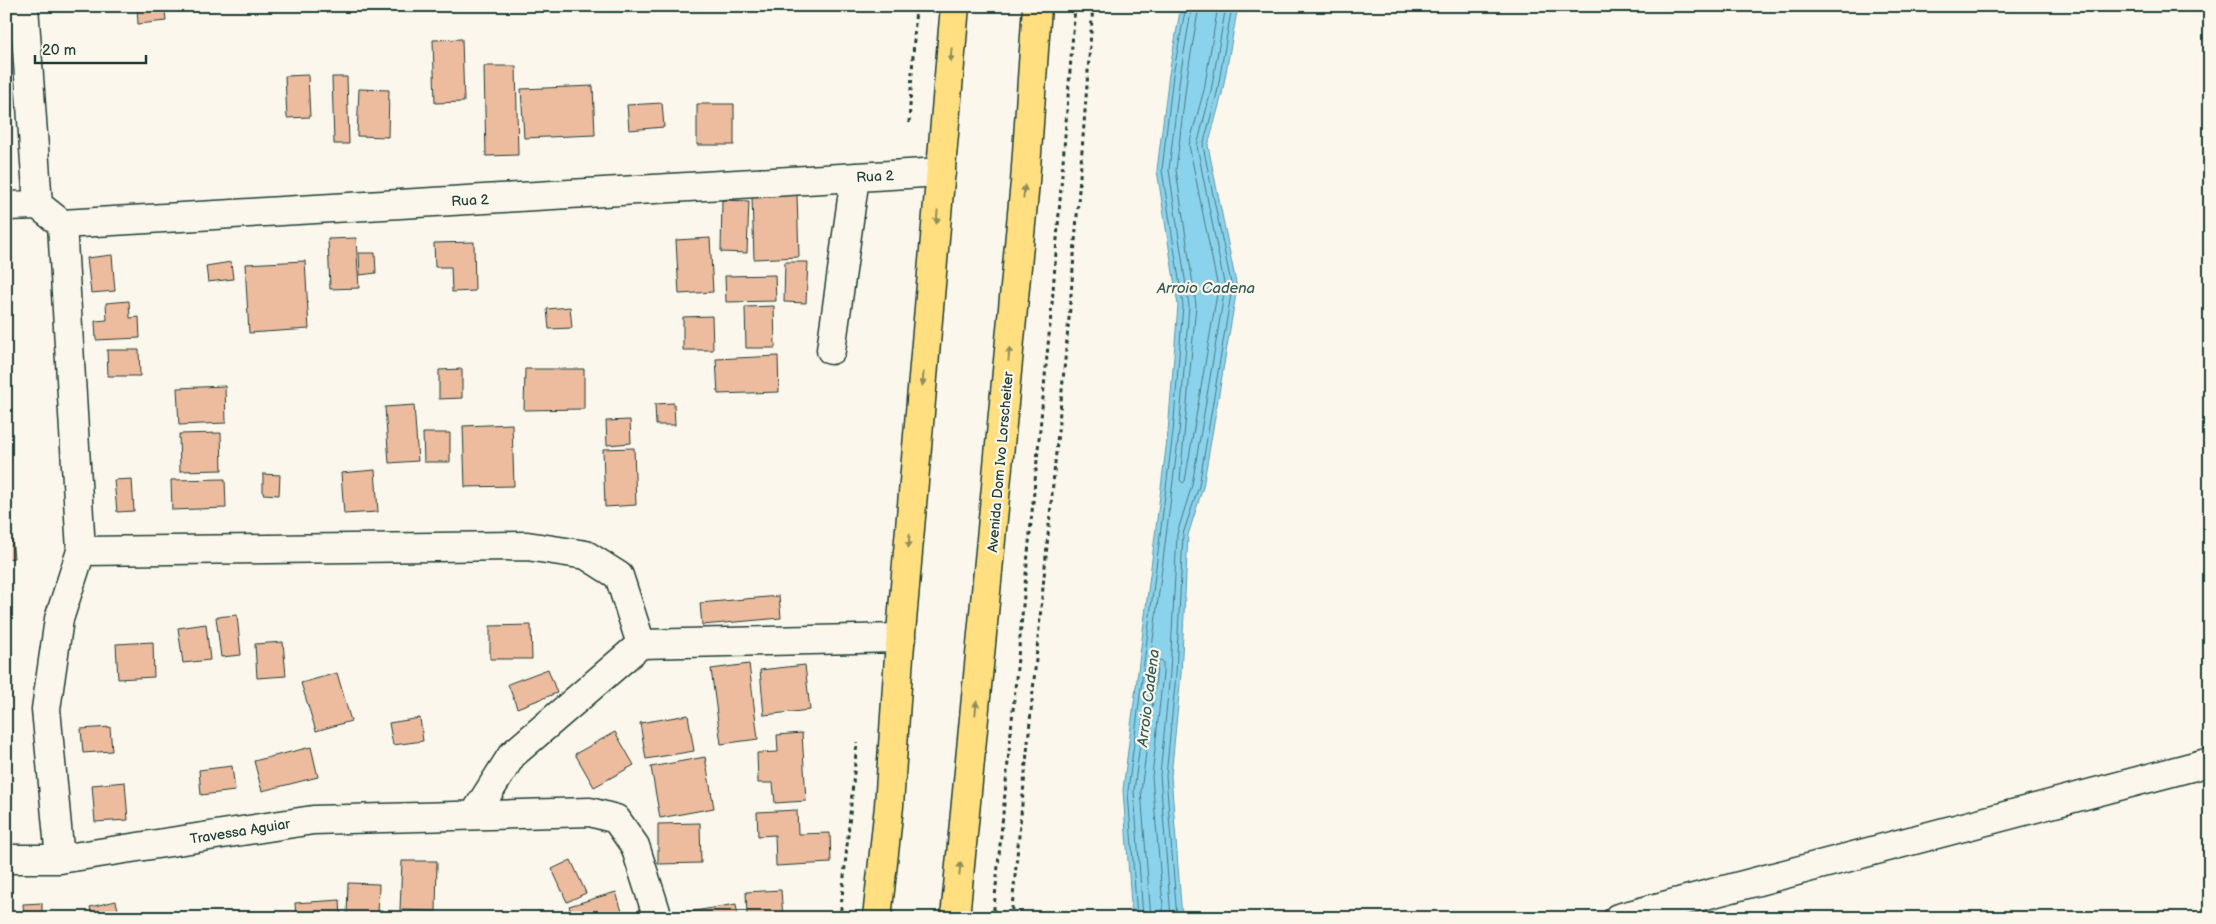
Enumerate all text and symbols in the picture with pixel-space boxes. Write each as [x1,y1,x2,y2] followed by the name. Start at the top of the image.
[35,32,146,64] scale bar
[42,41,76,60] text: 20 m
[947,47,955,63] one-way arrow
[856,167,895,186] street label: Rua 2
[1020,184,1028,200] one-way arrow
[451,191,490,210] street label: Rua 2
[933,209,941,225] one-way arrow
[1156,279,1255,298] water label: Arroio Cadena
[1006,346,1014,362] one-way arrow
[984,370,1017,553] street label: Avenida Dom Ivo Lorscheiter
[919,371,927,387] one-way arrow
[905,533,913,549] one-way arrow
[1133,648,1164,749] water label: Arroio Cadena
[973,699,981,715] one-way arrow
[189,815,292,848] street label: Travessa Aguiar
[956,861,964,877] one-way arrow

